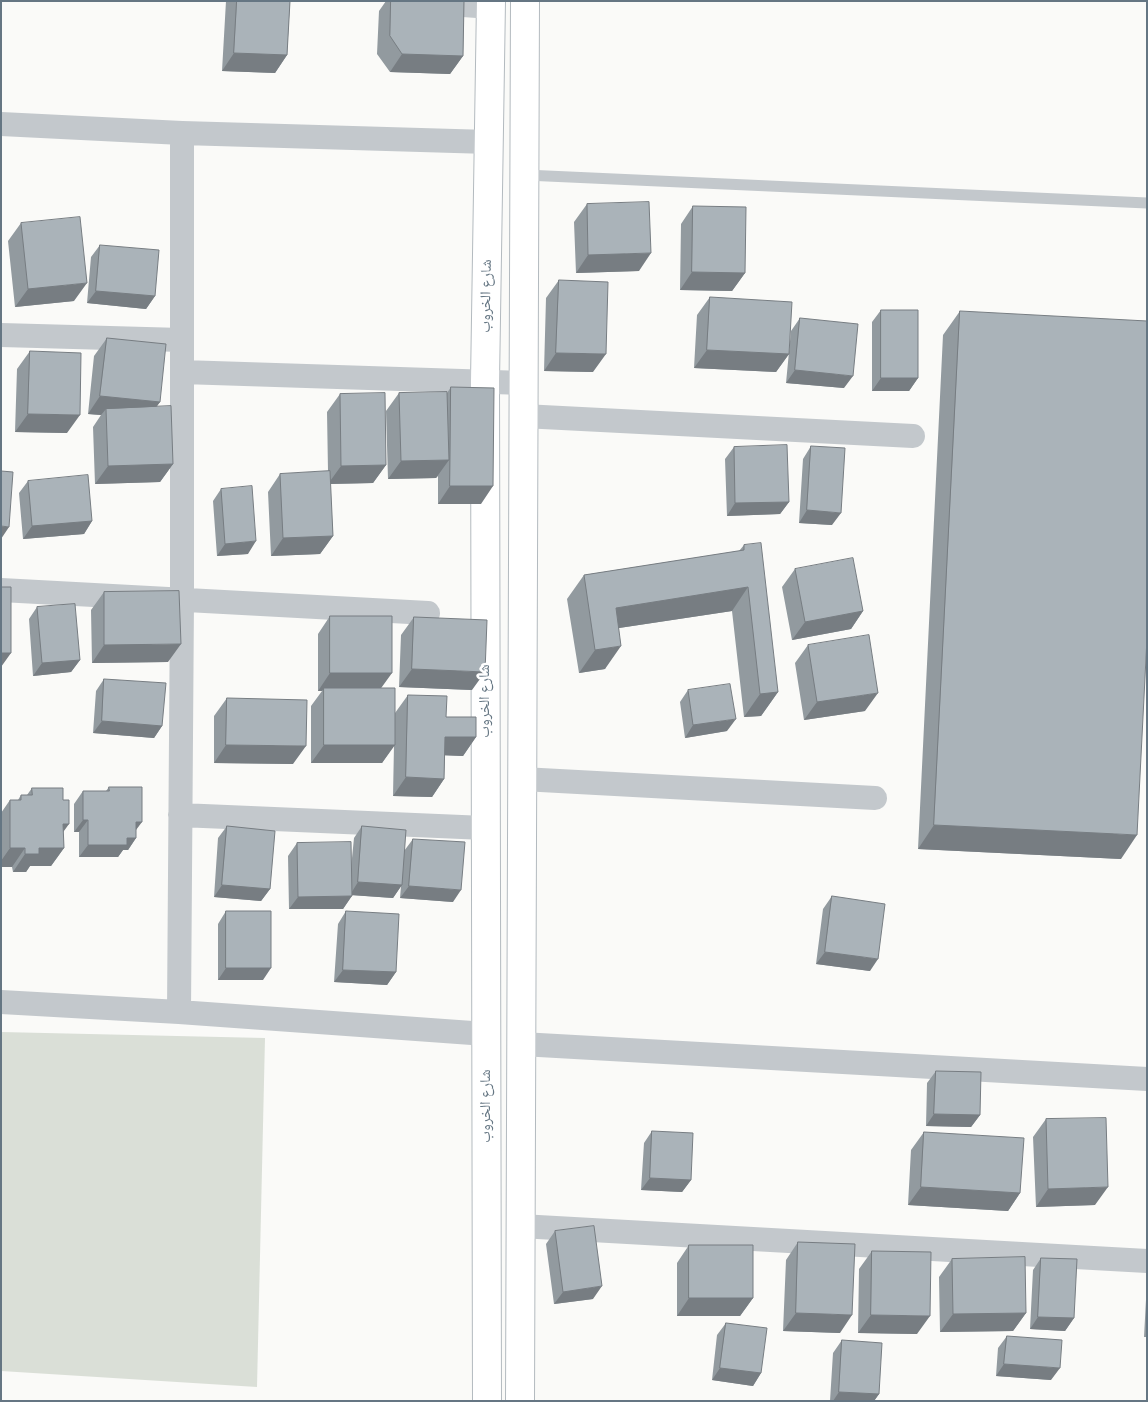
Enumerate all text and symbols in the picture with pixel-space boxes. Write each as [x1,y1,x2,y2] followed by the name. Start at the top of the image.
[476,259,496,333] street label: شارع الخروب
[476,664,494,738] street label: شارع الخروب
[477,1069,495,1143] street label: شارع الخروب

